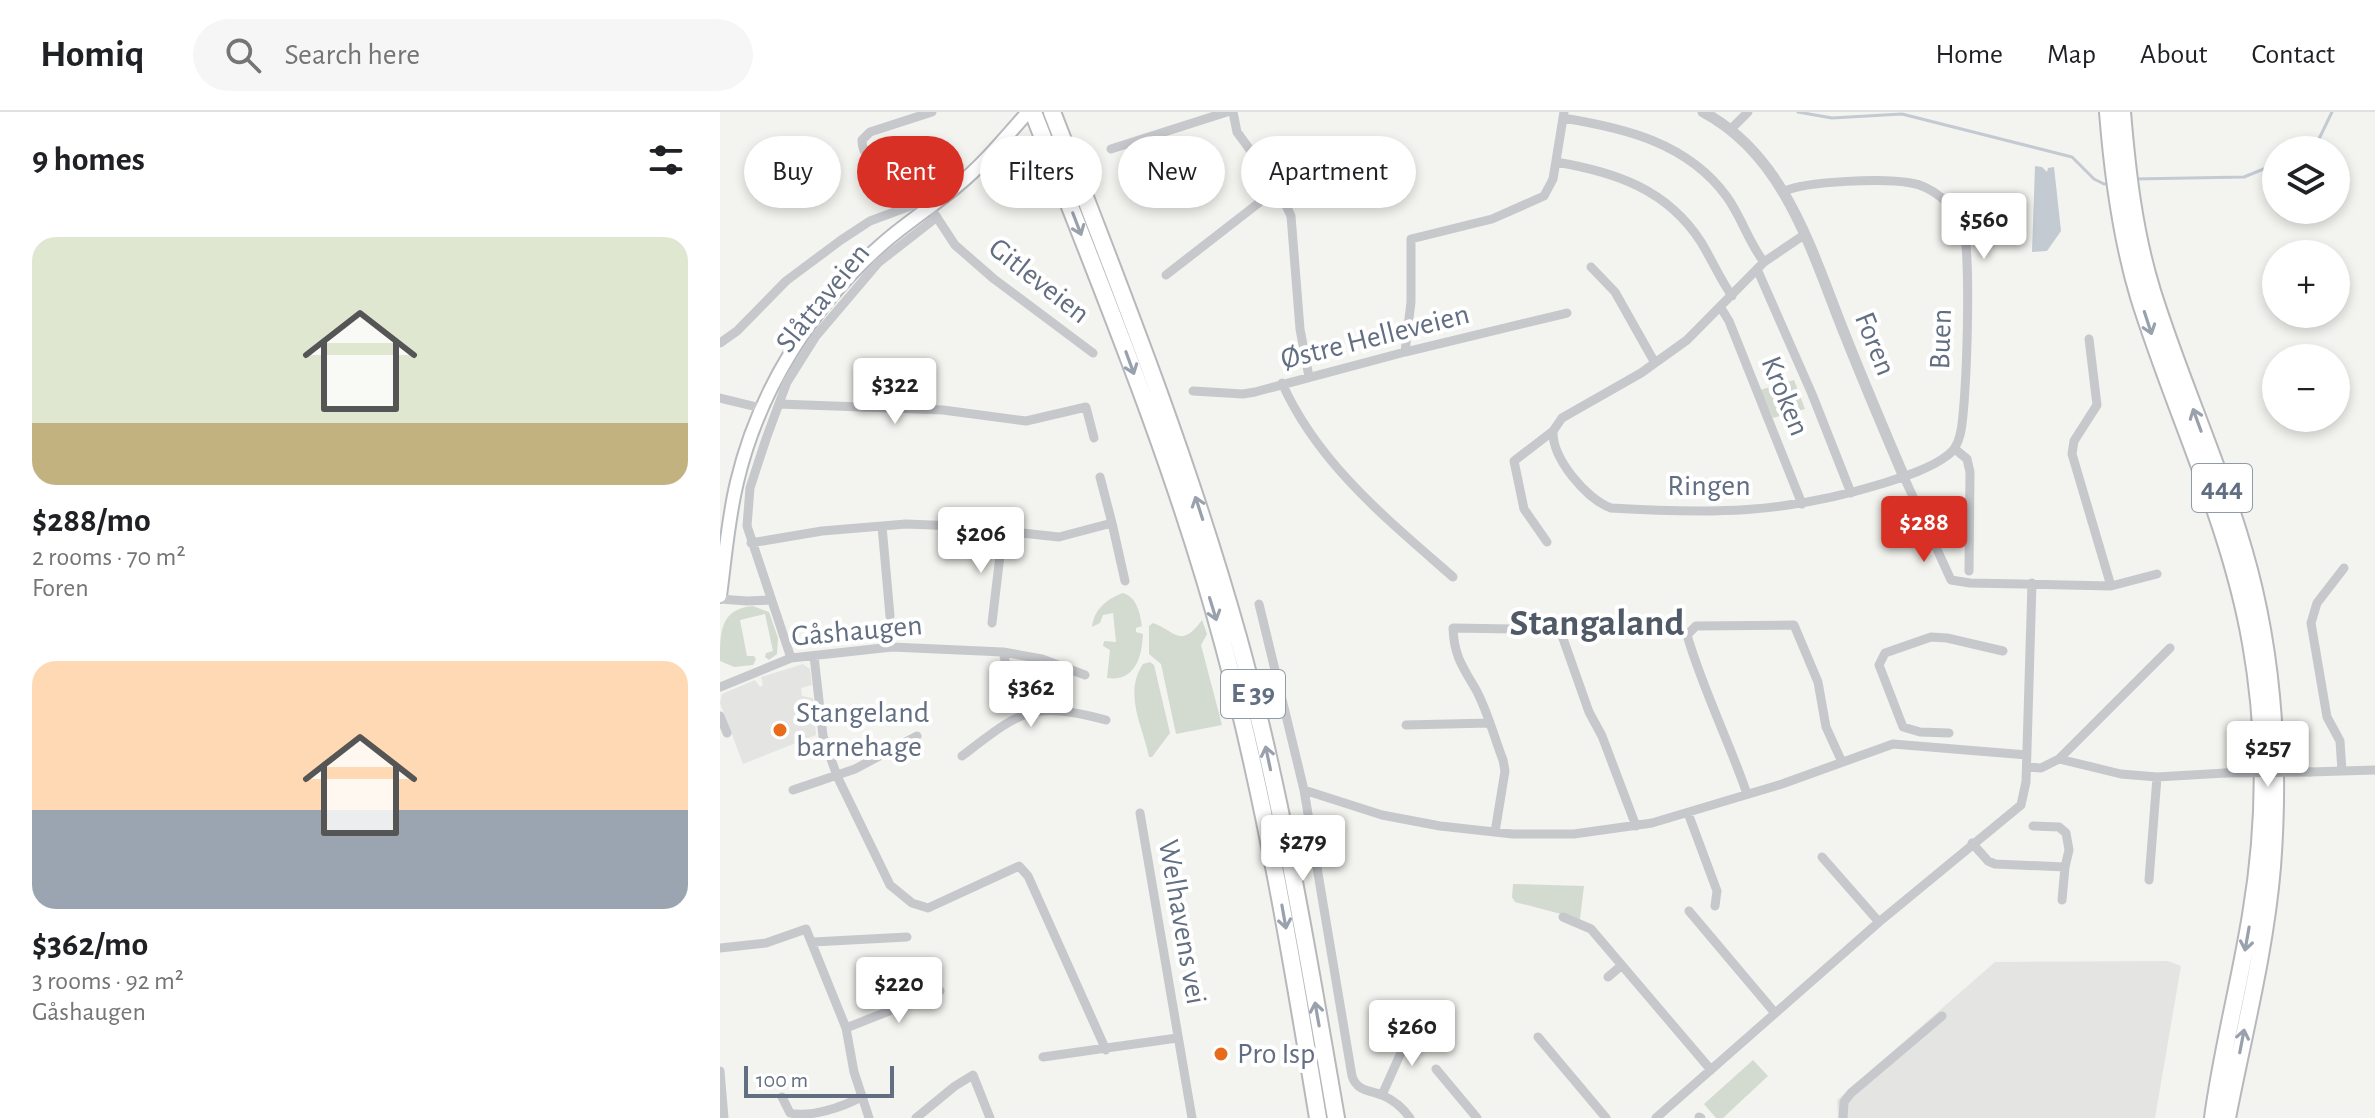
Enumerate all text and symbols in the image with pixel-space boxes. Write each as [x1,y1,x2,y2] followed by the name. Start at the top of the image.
[193,19,753,91] search box
[221,33,265,77] icon: search
[40,36,145,74] text: Homiq
[285,40,420,70] text: Search here
[1936,41,2003,69] text: Home
[2047,41,2096,69] text: Map
[2140,41,2208,69] text: About
[2252,41,2335,69] text: Contact
[744,136,841,208] chip: Buy
[857,136,964,208] chip: Rent
[980,136,1102,208] chip: Filters
[1118,136,1225,208] chip: New
[1241,136,1416,208] chip: Apartment
[2262,136,2350,432] map controls
[2262,136,2350,224] button: layers
[644,138,688,182] icon: filters
[32,143,145,177] text: 9 homes
[1937,193,2031,261] pin: $560
[1959,206,2009,232] text: $560
[1071,211,1085,236] one-way arrow
[983,233,1095,329] street label: Gitleveien
[770,238,876,358] street label: Slåttaveien
[2262,240,2350,328] button: +
[288,289,432,433] icon: home
[1278,299,1472,375] street label: Østre Helleveien
[1849,308,1901,380] street label: Foren
[1925,308,1957,370] street label: Buen
[2141,310,2156,335] one-way arrow
[2262,344,2350,432] button: −
[1124,350,1138,374] one-way arrow
[1756,352,1814,440] street label: Kroken
[848,358,942,426] pin: $322
[871,371,919,397] text: $322
[2189,407,2204,432] one-way arrow
[2192,464,2252,512] road number: 444
[1667,471,1751,501] street label: Ringen
[1191,496,1205,521] one-way arrow
[1877,496,1971,564] pin: $288
[32,504,151,538] text: $288/mo
[934,507,1028,575] pin: $206
[1899,509,1949,535] text: $288
[956,520,1006,546] text: $206
[32,544,185,570] text: 2 rooms · 70 m²
[32,575,89,601] text: Foren
[1207,596,1221,621] one-way arrow
[1510,605,1684,643] district label: Stangaland
[790,610,924,652] street label: Gåshaugen
[984,661,1078,729] pin: $362
[1221,670,1285,718] road number: E 39
[1007,674,1055,700] text: $362
[796,698,929,762] place label: Stangeland barnehage
[288,713,432,857] icon: home
[771,721,789,739] marker: Stangeland barnehage
[2221,721,2315,789] pin: $257
[2245,734,2291,760] text: $257
[1260,746,1275,772] one-way arrow
[1256,815,1350,883] pin: $279
[1279,828,1327,854] text: $279
[1153,837,1211,1007] street label: Welhavens vei
[1277,904,1292,929] one-way arrow
[2239,926,2254,951] one-way arrow
[32,928,148,962] text: $362/mo
[852,957,946,1025] pin: $220
[32,968,184,994] text: 3 rooms · 92 m²
[874,970,924,996] text: $220
[32,999,146,1025] text: Gåshaugen
[1365,1000,1459,1068] pin: $260
[1309,1001,1324,1027] one-way arrow
[1387,1013,1437,1039] text: $260
[2235,1029,2250,1055] one-way arrow
[1237,1039,1315,1069] place label: Pro Isp
[1212,1045,1230,1063] marker: Pro Isp
[744,1062,894,1098] scale bar
[756,1069,808,1091] text: 100 m

